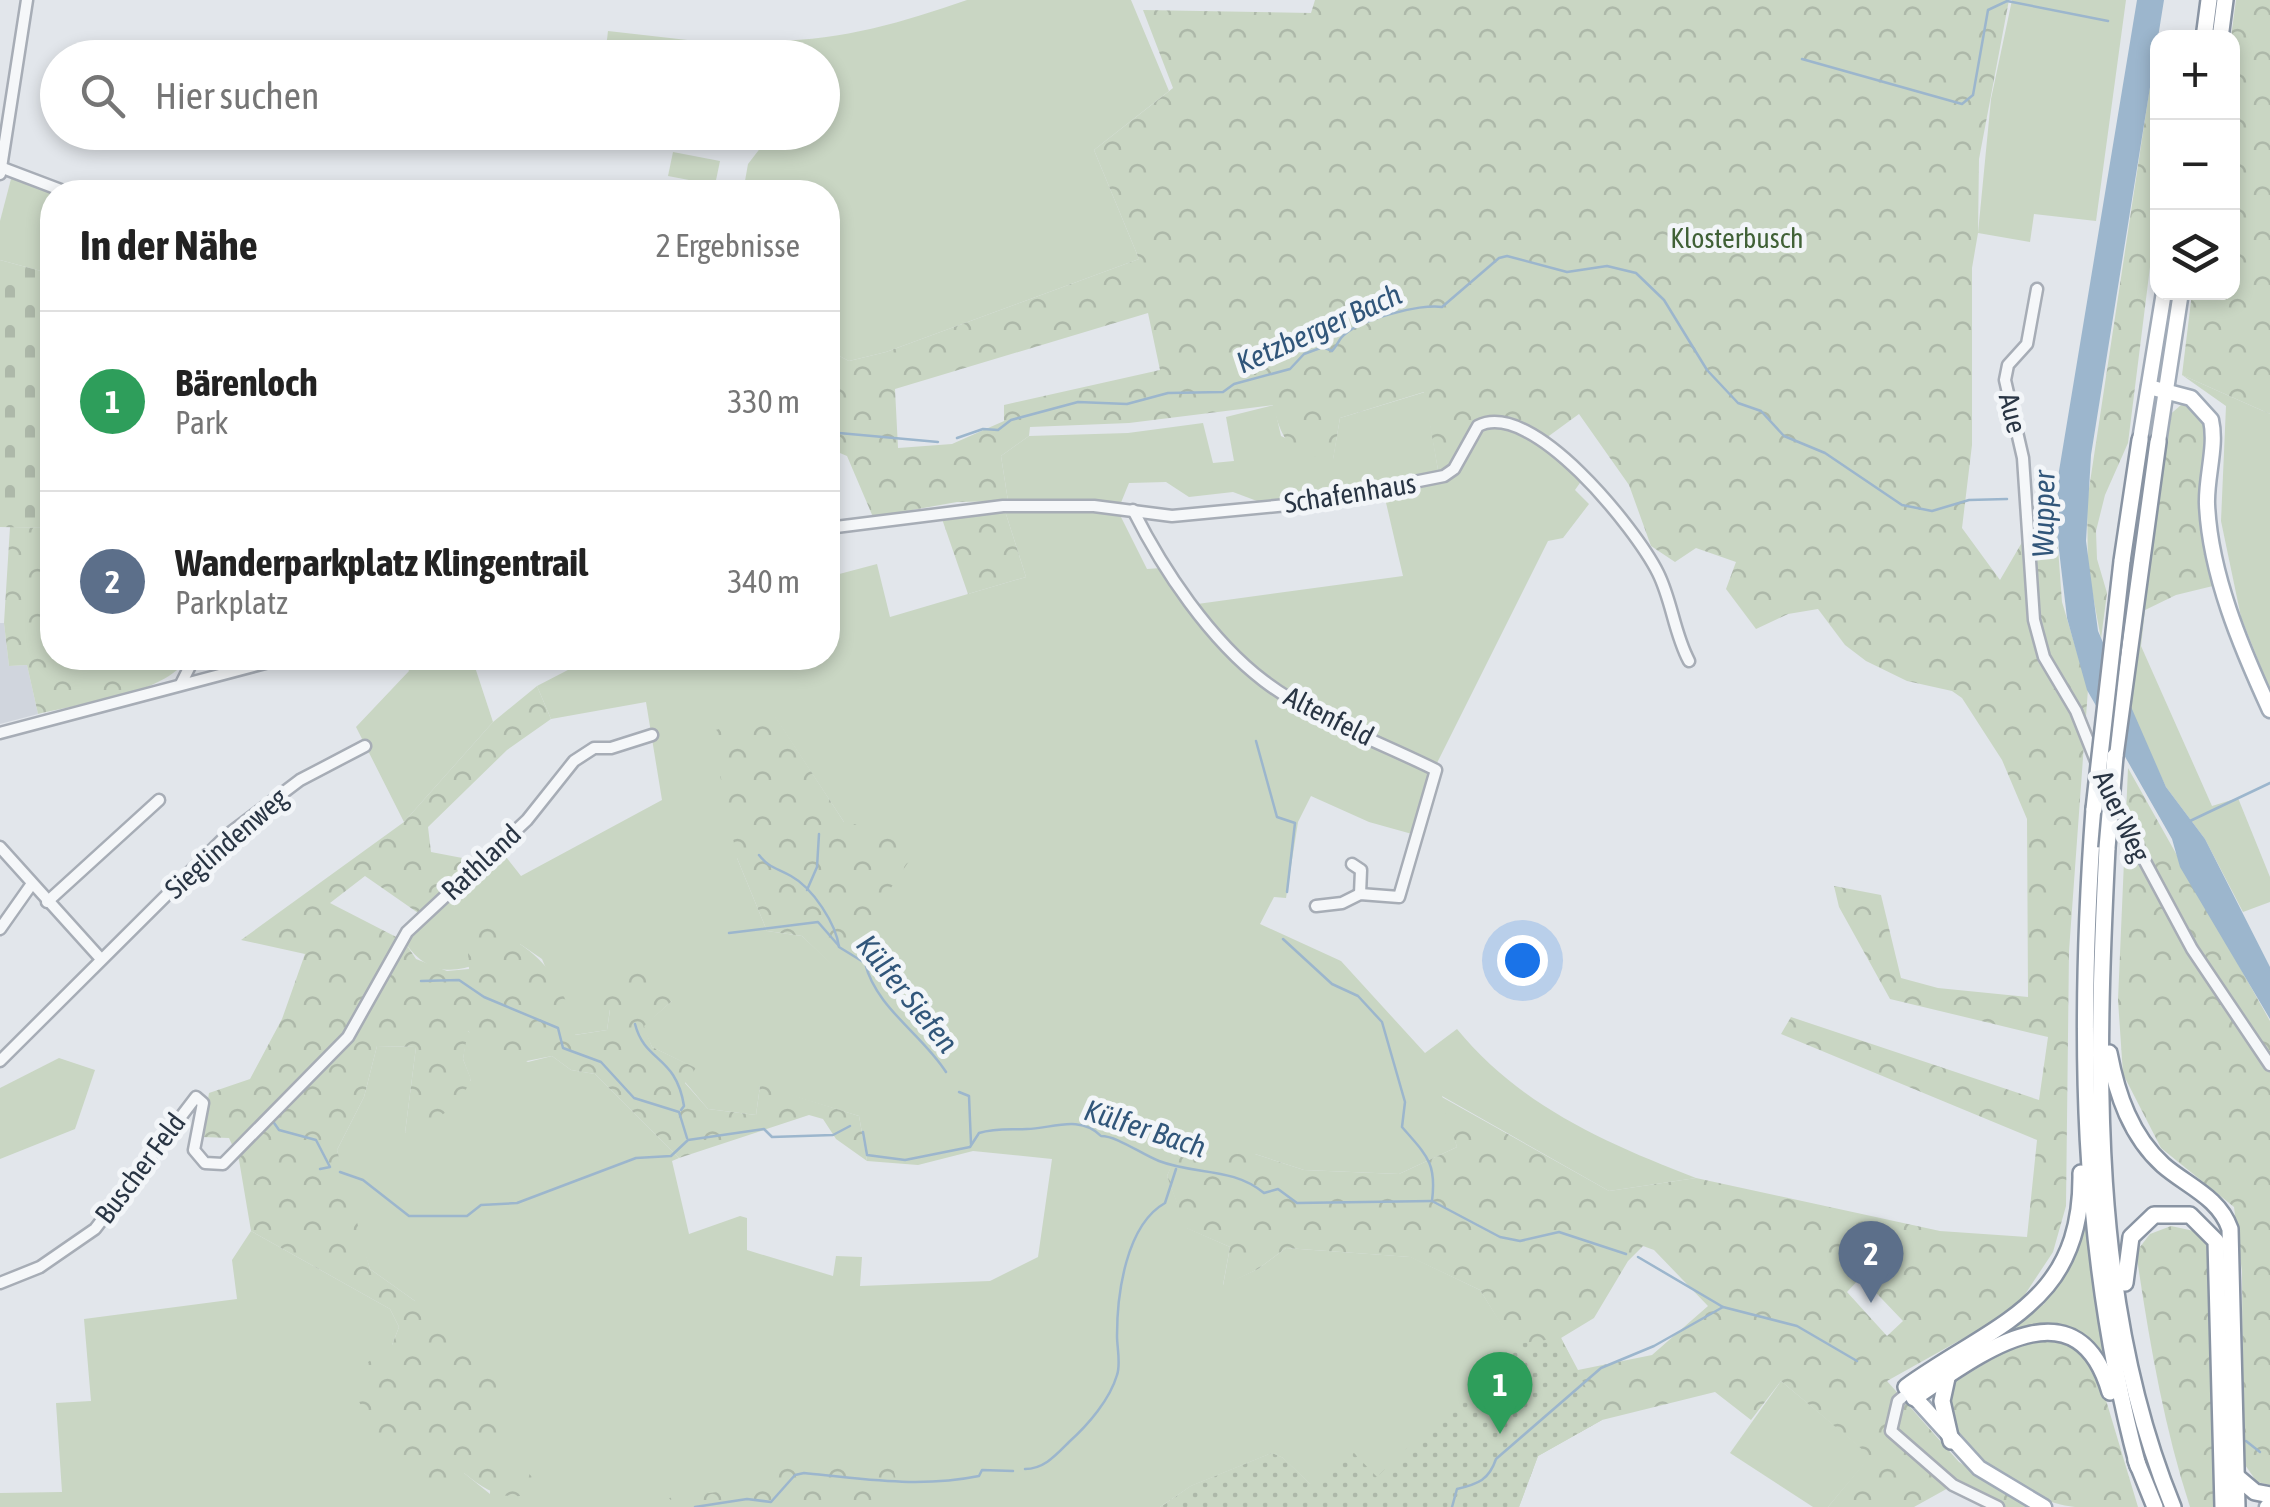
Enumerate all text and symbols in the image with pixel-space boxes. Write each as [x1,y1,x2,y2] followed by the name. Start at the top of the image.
[2150,30,2240,300] map controls
[2150,30,2240,120] button: +
[40,40,840,150] search box
[75,68,130,123] icon: search
[155,74,319,117] text: Hier suchen
[2150,120,2240,210] button: −
[2150,210,2240,300] button: layers
[80,221,258,269] text: In der Nähe
[1670,222,1804,254] park label: Klosterbusch
[656,227,800,264] text: 2 Ergebnisse
[1231,277,1406,380] water label: Ketzberger Bach
[175,361,318,404] text: Bärenloch
[105,383,120,420] text: 1
[727,383,800,420] text: 330 m
[1993,390,2033,436] street label: Aue
[175,404,228,441] text: Park
[1282,467,1418,519] street label: Schafenhaus
[2025,469,2061,558] water label: Wupper
[175,541,588,584] text: Wanderparkplatz Klingentrail
[105,563,120,600] text: 2
[727,563,800,600] text: 340 m
[175,584,288,621] text: Parkplatz
[1279,680,1379,752] street label: Altenfeld
[2087,766,2157,866] street label: Auer Weg
[158,781,294,905] street label: Sieglindenweg
[435,818,527,906] street label: Rathland
[850,928,965,1059] water label: Külfer Siefen
[1497,935,1548,986] your location
[1080,1092,1210,1164] water label: Külfer Bach
[88,1107,192,1229] street label: Buscher Feld
[1838,1220,1904,1303] pin: 2
[1468,1352,1532,1434] pin: 1

